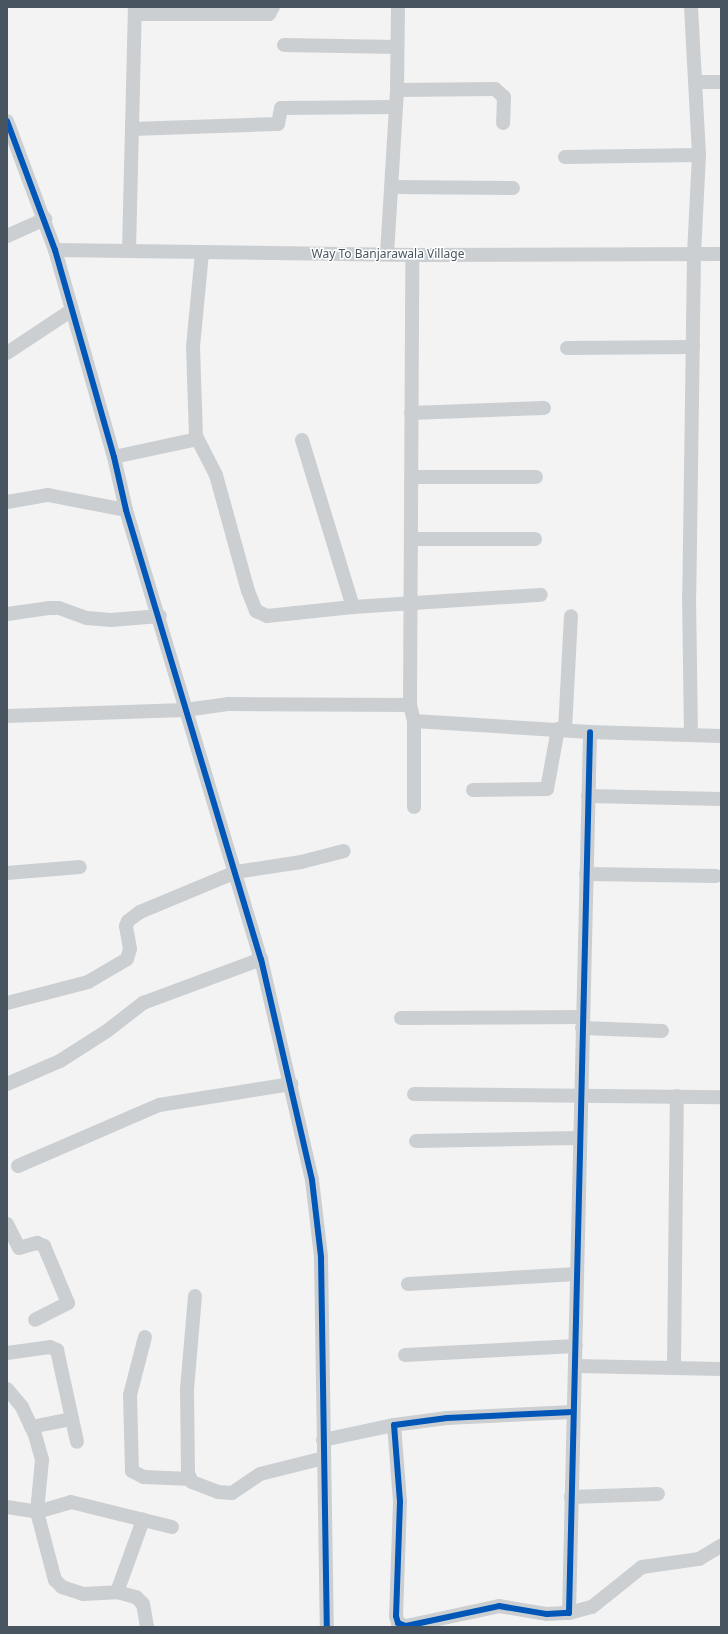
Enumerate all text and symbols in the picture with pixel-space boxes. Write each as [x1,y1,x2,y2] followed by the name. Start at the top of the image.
[312,247,464,261] street label: Way To Banjarawala Village

